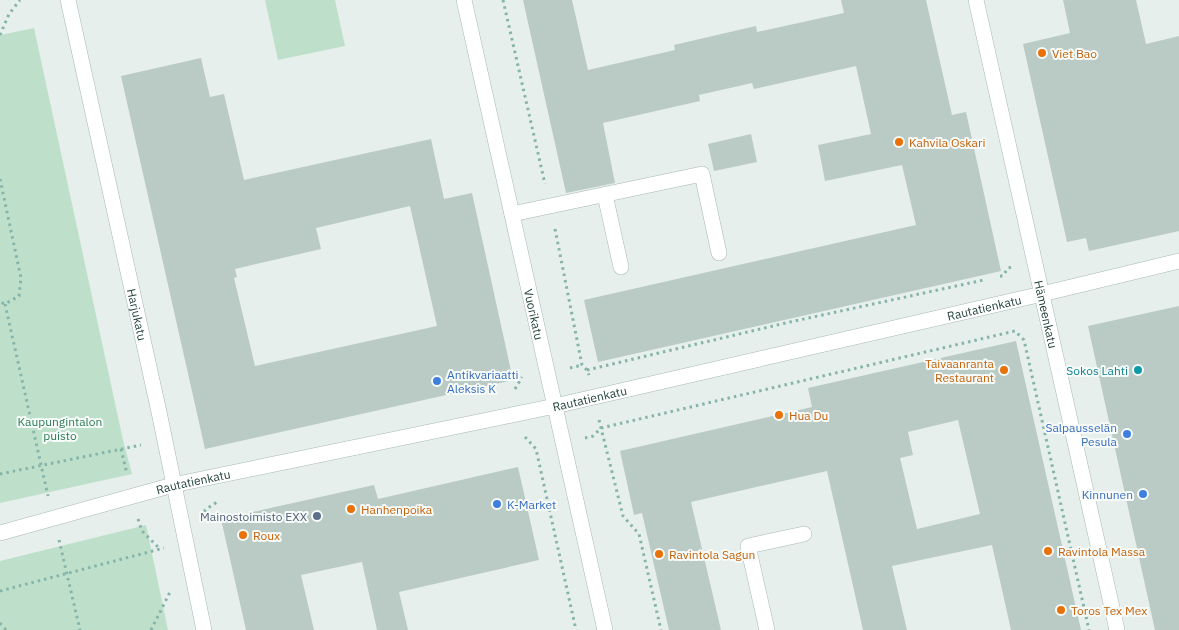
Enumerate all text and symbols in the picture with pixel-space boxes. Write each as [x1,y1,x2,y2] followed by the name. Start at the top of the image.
[1052,46,1097,61] place label: Viet Bao
[1036,47,1048,59] marker: Viet Bao
[909,135,985,150] place label: Kahvila Oskari
[893,136,905,148] marker: Kahvila Oskari
[1031,279,1061,350] street label: Hämeenkatu
[124,287,150,342] street label: Harjukatu
[521,287,547,341] street label: Vuorikatu
[946,291,1023,323] street label: Rautatienkatu
[925,356,995,385] place label: Taivaanranta Restaurant
[1066,363,1128,378] place label: Sokos Lahti
[998,364,1010,376] marker: Taivaanranta Restaurant
[1132,364,1144,376] marker: Sokos Lahti
[447,367,519,396] place label: Antikvariaatti Aleksis K
[431,375,443,387] marker: Antikvariaatti Aleksis K
[551,382,628,414] street label: Rautatienkatu
[789,408,828,423] place label: Hua Du
[773,409,785,421] marker: Hua Du
[18,414,102,443] park label: Kaupungintalon puisto
[1045,420,1118,449] place label: Salpausselän Pesula
[1121,428,1133,440] marker: Salpausselän Pesula
[154,466,232,497] street label: Rautatienkatu
[1082,487,1133,502] place label: Kinnunen
[1137,488,1149,500] marker: Kinnunen
[507,497,556,512] place label: K-Market
[491,498,503,510] marker: K-Market
[361,502,433,517] place label: Hanhenpoika
[345,503,357,515] marker: Hanhenpoika
[200,509,308,524] place label: Mainostoimisto EXX
[311,510,323,522] marker: Mainostoimisto EXX
[253,528,280,543] place label: Roux
[237,529,249,541] marker: Roux
[1058,544,1146,559] place label: Ravintola Massa
[1042,545,1054,557] marker: Ravintola Massa
[669,547,755,562] place label: Ravintola Sagun
[653,548,665,560] marker: Ravintola Sagun
[1071,603,1147,618] place label: Toros Tex Mex
[1055,604,1067,616] marker: Toros Tex Mex

